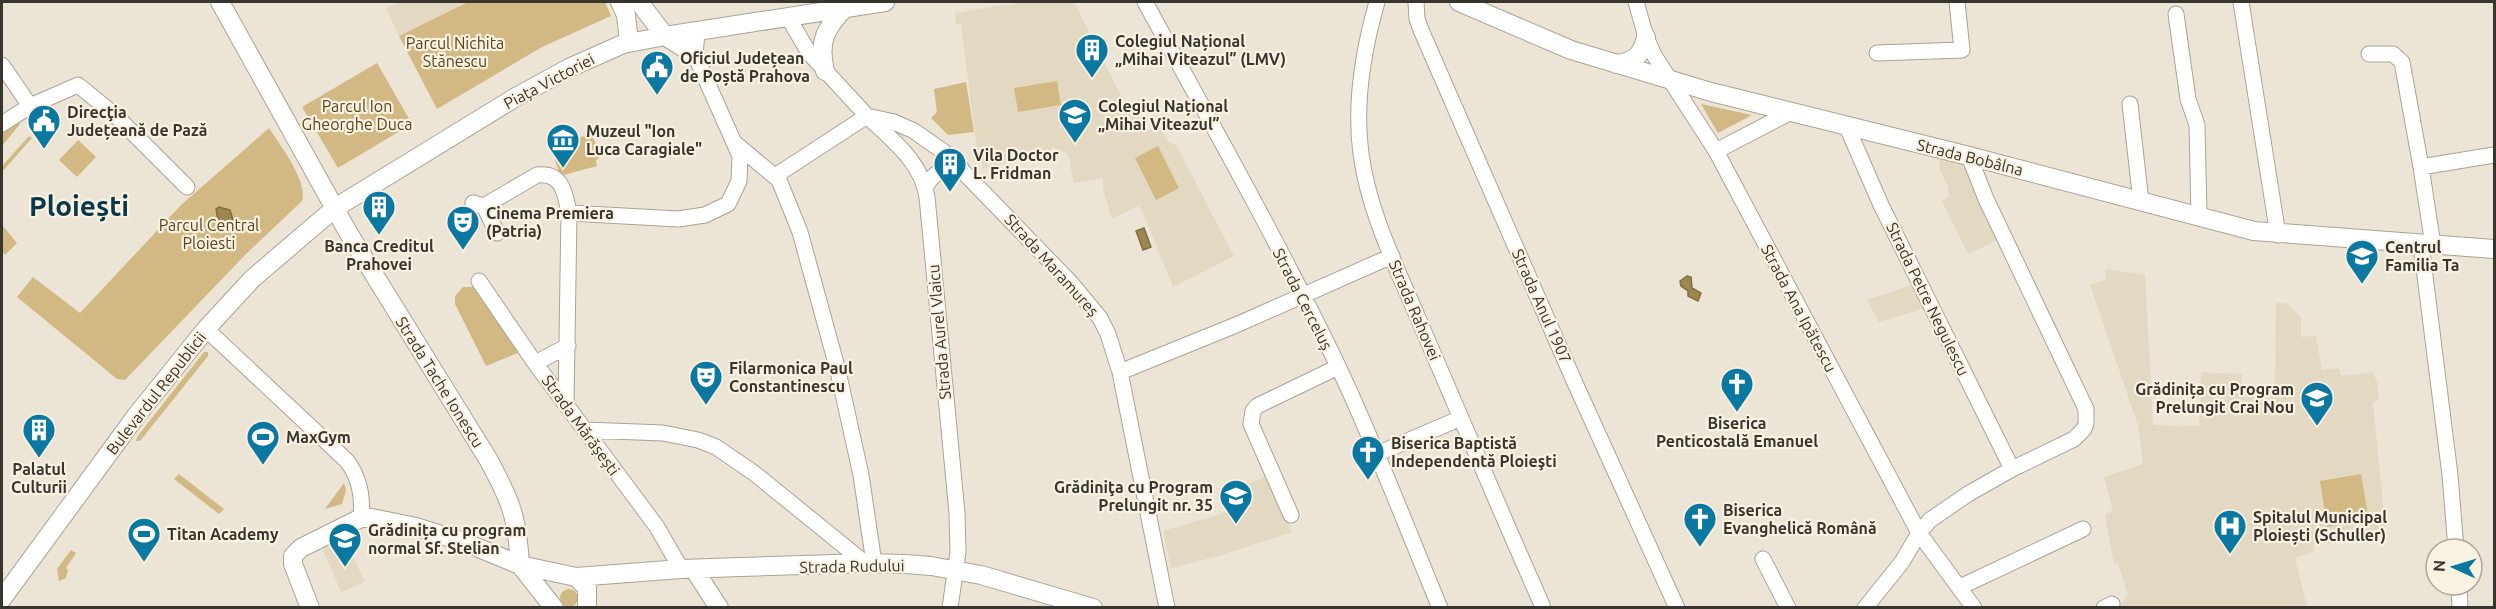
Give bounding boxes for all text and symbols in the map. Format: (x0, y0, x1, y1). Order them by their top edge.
building icon: Colegiul Național „Mihai Viteazul” (LMV) (1074, 32, 1110, 79)
place label: Colegiul Național „Mihai Viteazul” (LMV) (1115, 32, 1286, 69)
park label: Parcul Nichita Stănescu (406, 34, 504, 70)
public building icon: Oficiul Județean de Poștă Prahova (639, 49, 675, 96)
place label: Oficiul Județean de Poștă Prahova (680, 49, 810, 86)
street label: Piața Victoriei (501, 50, 597, 112)
park label: Parcul Ion Gheorghe Duca (302, 97, 412, 133)
school or university icon: Colegiul Național „Mihai Viteazul” (1057, 97, 1093, 144)
place label: Colegiul Național „Mihai Viteazul” (1098, 97, 1228, 133)
public building icon: Direcţia Județeană de Pază (26, 103, 62, 150)
place label: Direcţia Județeană de Pază (67, 103, 207, 140)
museum icon: Muzeul "Ion Luca Caragiale" (545, 122, 581, 169)
place label: Muzeul "Ion Luca Caragiale" (586, 122, 702, 158)
street label: Strada Bobâlna (1915, 135, 2025, 179)
building icon: Vila Doctor L. Fridman (932, 146, 968, 193)
place label: Vila Doctor L. Fridman (973, 146, 1059, 182)
building icon: Banca Creditul Prahovei (361, 189, 397, 236)
district label: Ploiești (29, 190, 129, 222)
theatre icon: Cinema Premiera (Patria) (445, 204, 481, 251)
place label: Cinema Premiera (Patria) (486, 204, 614, 241)
street label: Strada Maramureș (1001, 210, 1103, 320)
park label: Parcul Central Ploiesti (159, 216, 259, 252)
street label: Strada Petre Negulescu (1883, 219, 1973, 379)
place label: Banca Creditul Prahovei (324, 237, 434, 273)
school or university icon: Centrul Familia Ta (2344, 238, 2380, 285)
place label: Centrul Familia Ta (2385, 238, 2460, 274)
street label: Strada Ana Ipătescu (1758, 241, 1840, 375)
street label: Strada Cerceluș (1270, 245, 1336, 353)
street label: Strada Anul 1907 (1509, 246, 1575, 366)
street label: Strada Rahovei (1386, 257, 1444, 363)
street label: Strada Aurel Vlaicu (924, 264, 954, 400)
street label: Strada Tache Ionescu (392, 313, 488, 451)
street label: Bulevardul Republicii (103, 328, 209, 458)
theatre icon: Filarmonica Paul Constantinescu (688, 359, 724, 406)
place label: Filarmonica Paul Constantinescu (729, 359, 853, 395)
church icon: Biserica Penticostală Emanuel (1719, 366, 1755, 413)
street label: Strada Mărășești (539, 371, 623, 479)
place label: Grădinița cu Program Prelungit Crai Nou (2135, 380, 2294, 416)
school or university icon: Grădinița cu Program Prelungit Crai Nou (2299, 380, 2335, 427)
building icon: Palatul Culturii (21, 412, 57, 459)
place label: Biserica Penticostală Emanuel (1656, 414, 1818, 450)
sports icon: MaxGym (245, 419, 281, 466)
place label: MaxGym (286, 428, 351, 446)
church icon: Biserica Baptistă Independentă Ploieşti (1350, 434, 1386, 481)
place label: Biserica Baptistă Independentă Ploieşti (1391, 434, 1557, 471)
place label: Palatul Culturii (11, 460, 67, 496)
place label: Grădiniţa cu Program Prelungit nr. 35 (1054, 478, 1213, 514)
school or university icon: Grădiniţa cu Program Prelungit nr. 35 (1218, 478, 1254, 525)
church icon: Biserica Evanghelică Română (1682, 501, 1718, 548)
place label: Biserica Evanghelică Română (1723, 501, 1877, 537)
hospital icon: Spitalul Municipal Ploiești (Schuller) (2212, 508, 2248, 555)
place label: Spitalul Municipal Ploiești (Schuller) (2253, 508, 2387, 545)
sports icon: Titan Academy (126, 516, 162, 563)
school or university icon: Grădinița cu program normal Sf. Stelian (327, 521, 363, 568)
place label: Grădinița cu program normal Sf. Stelian (368, 521, 526, 557)
place label: Titan Academy (167, 525, 279, 543)
north arrow (2424, 537, 2484, 597)
street label: Strada Rudului (799, 556, 905, 576)
text: N (2430, 559, 2448, 573)

